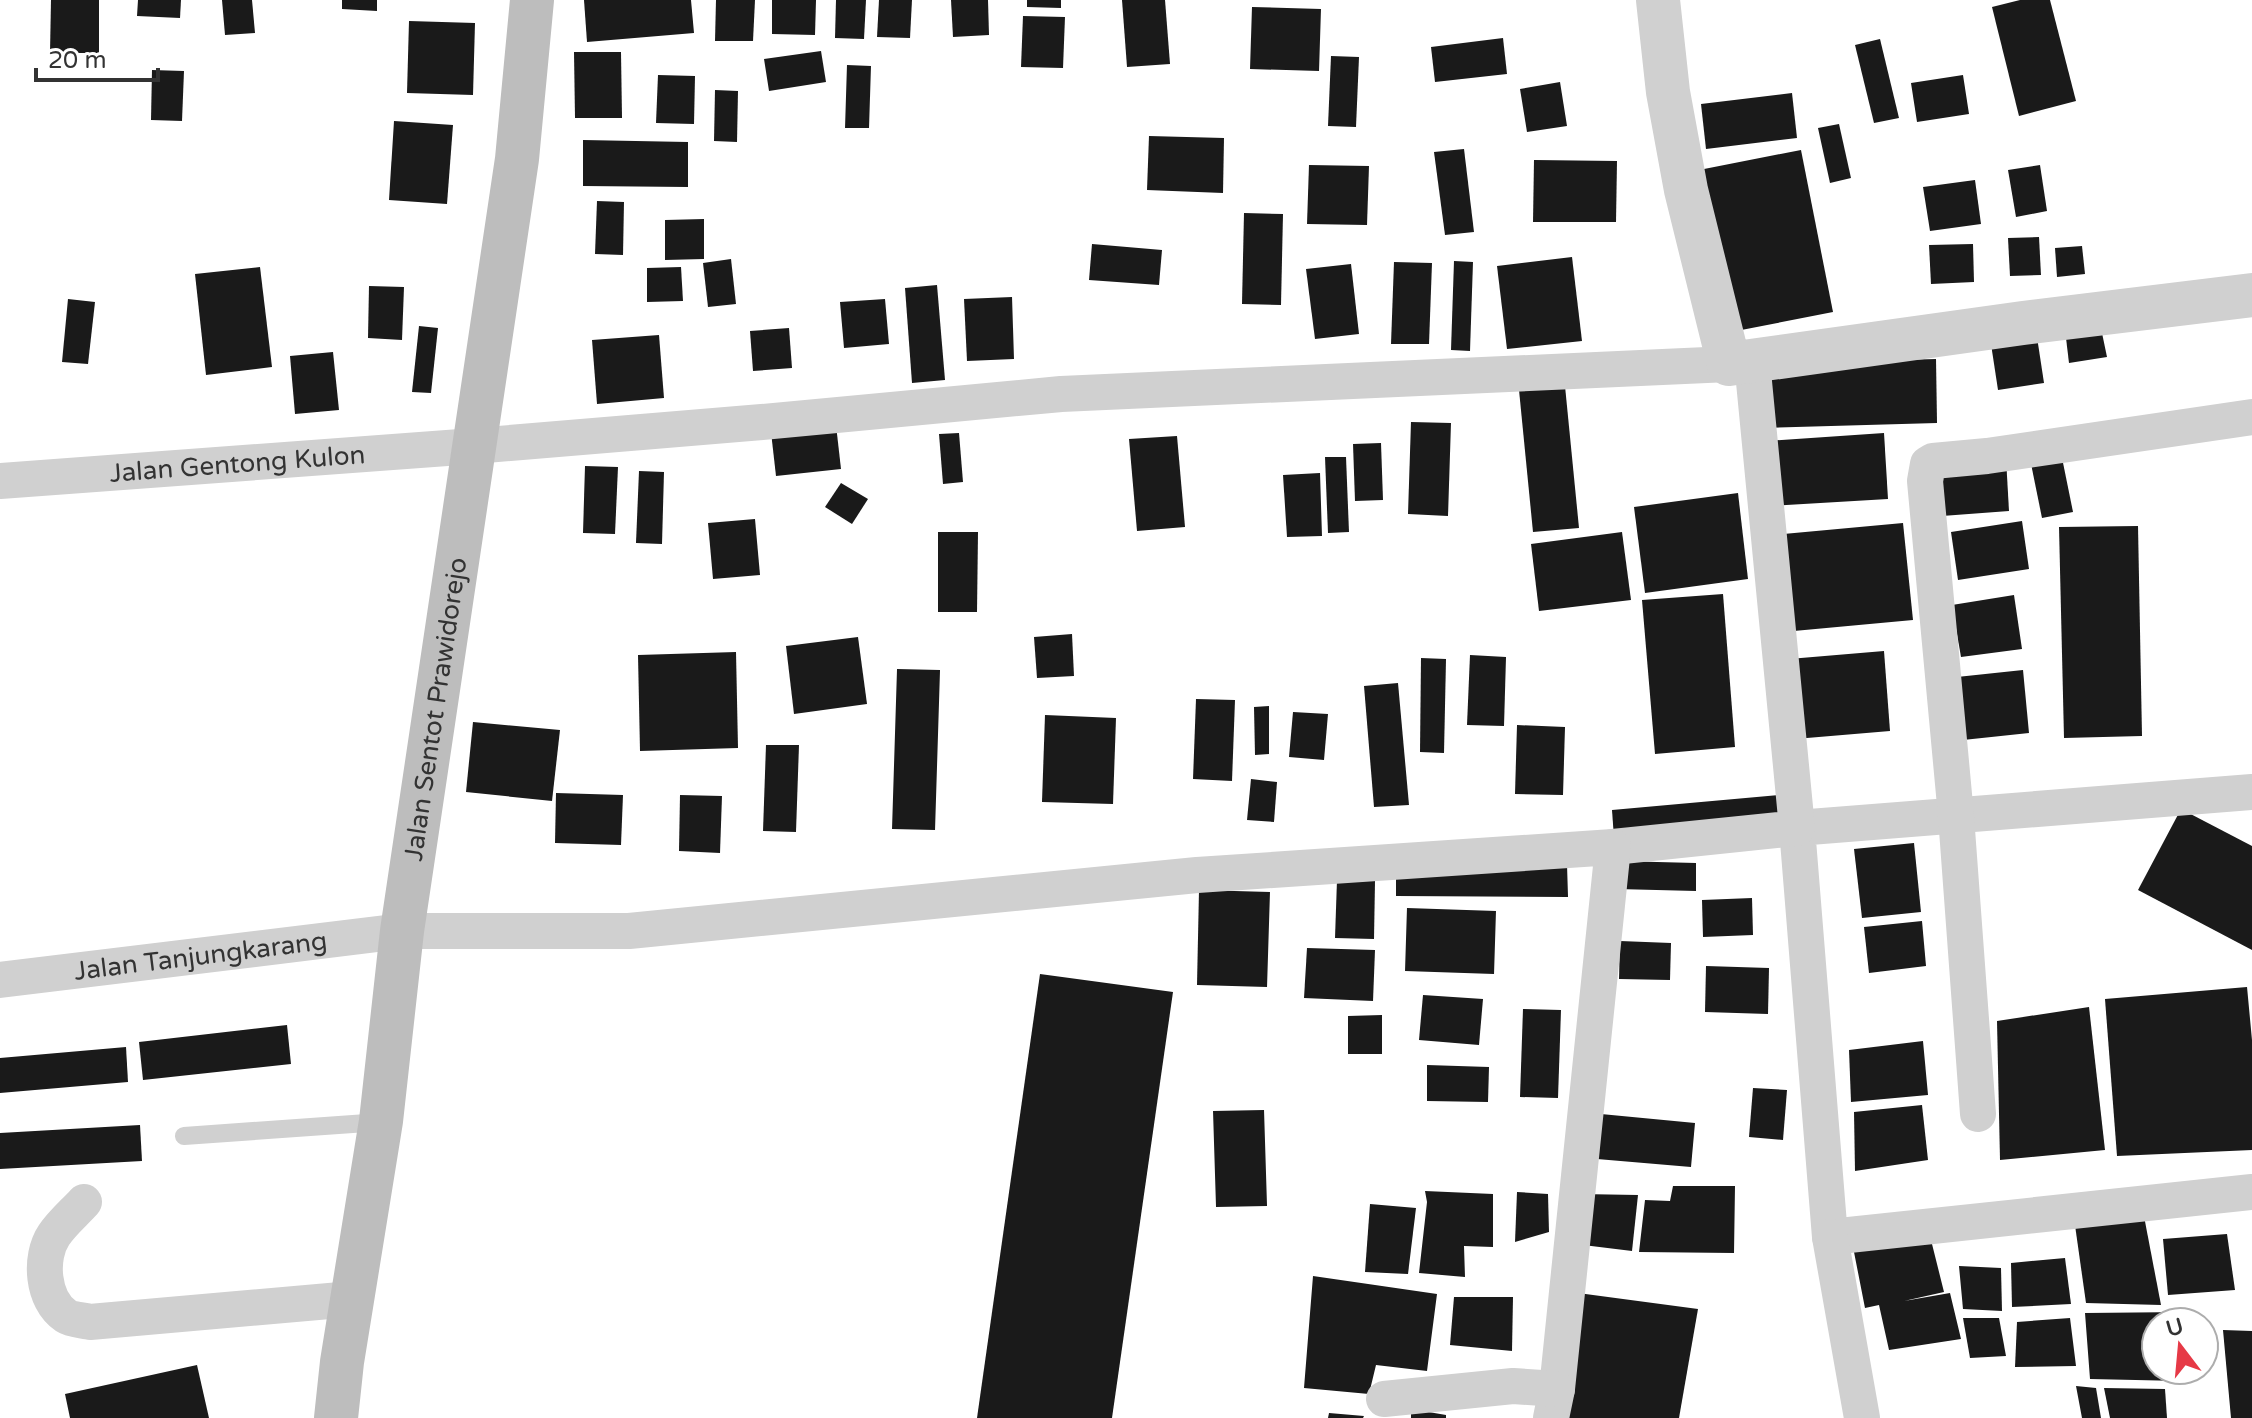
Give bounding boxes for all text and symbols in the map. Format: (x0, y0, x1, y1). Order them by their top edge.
scale bar (36, 32, 158, 82)
text: 20 m (48, 46, 106, 75)
street label: Jalan Gentong Kulon (108, 439, 366, 488)
street label: Jalan Sentot Prawidorejo (397, 555, 473, 863)
street label: Jalan Tanjungkarang (72, 925, 329, 986)
north arrow (2140, 1306, 2220, 1386)
text: U (2163, 1313, 2186, 1343)

